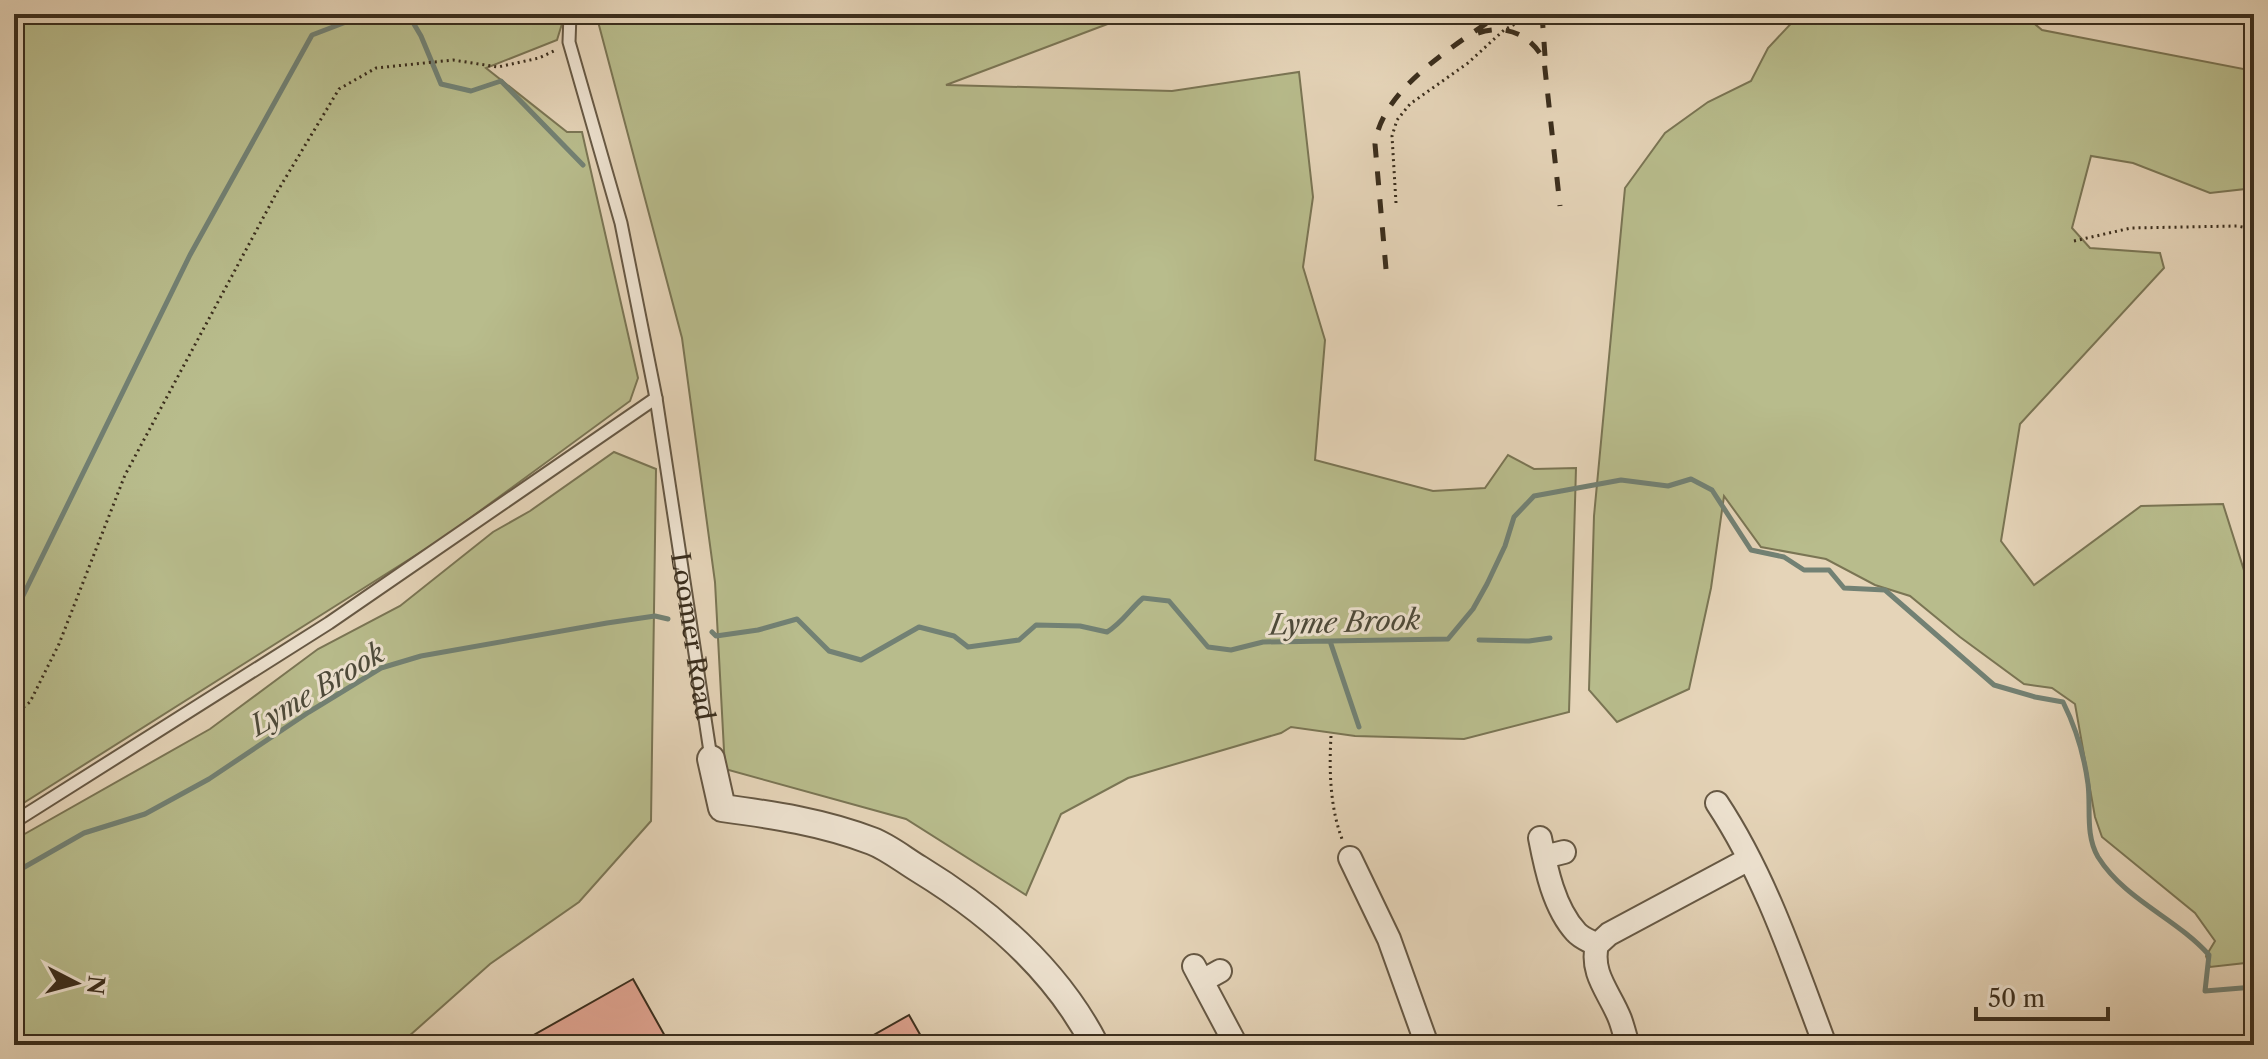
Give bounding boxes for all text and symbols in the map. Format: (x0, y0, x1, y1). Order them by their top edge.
street label: Loomer Road (664, 550, 721, 723)
water label: Lyme Brook (1267, 602, 1422, 642)
water label: Lyme Brook (242, 635, 391, 744)
north arrow (36, 943, 116, 1023)
scale bar (1976, 971, 2108, 1021)
text: N (81, 974, 110, 996)
text: 50 m (1988, 984, 2045, 1013)

